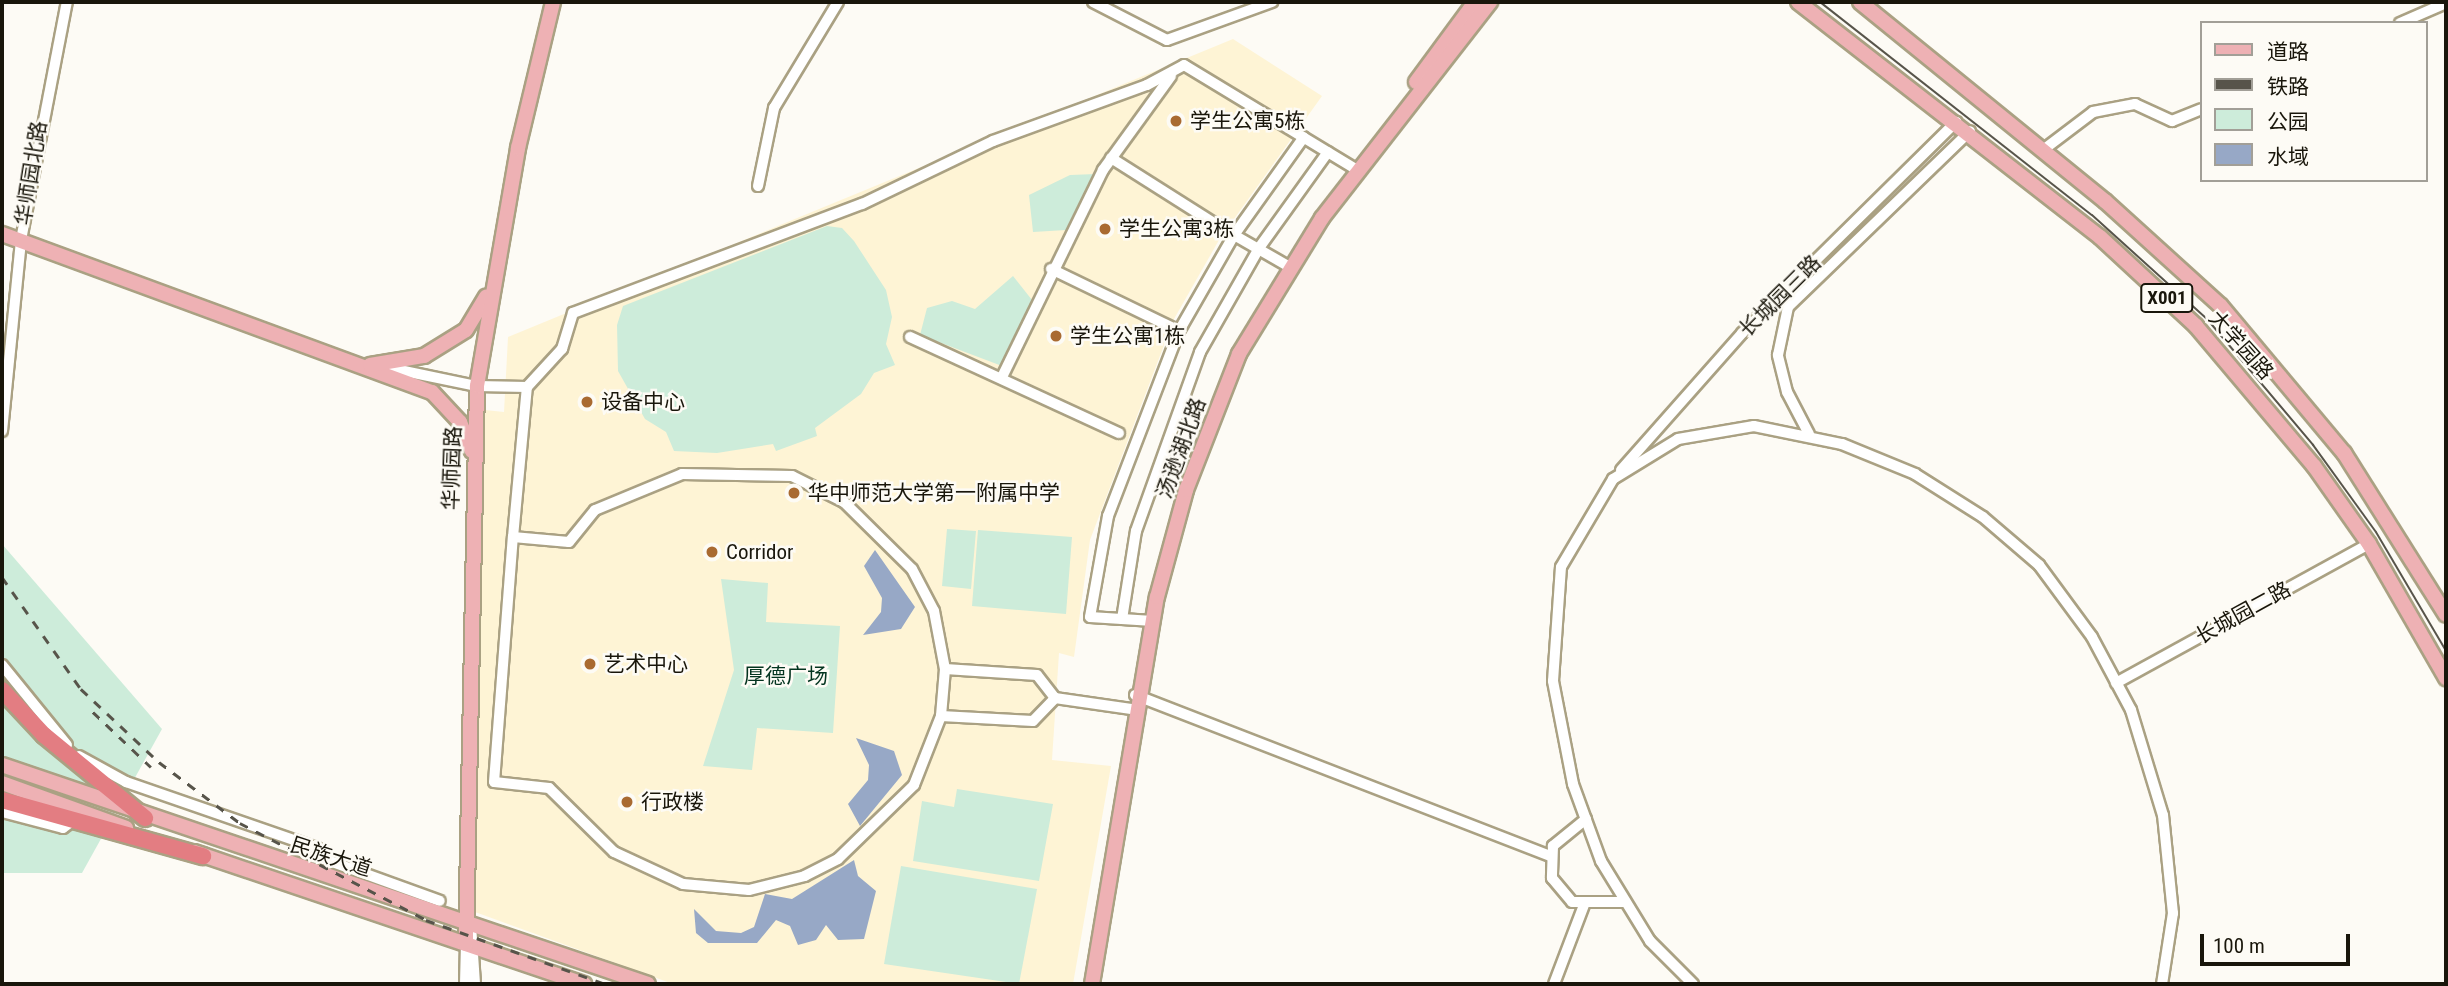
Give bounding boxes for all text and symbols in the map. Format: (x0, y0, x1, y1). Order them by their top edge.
legend (2200, 21, 2427, 182)
text: 道路 (2267, 40, 2309, 64)
text: 铁路 (2267, 75, 2309, 99)
place label: 学生公寓5栋 (1190, 108, 1305, 134)
text: 公园 (2267, 110, 2309, 134)
marker: 学生公寓5栋 (1168, 113, 1184, 129)
street label: 华师园北路 (10, 119, 52, 227)
text: 水域 (2267, 145, 2309, 169)
place label: 学生公寓3栋 (1119, 216, 1234, 242)
marker: 学生公寓3栋 (1097, 221, 1113, 237)
street label: 长城园三路 (1734, 250, 1826, 342)
road number: X001 (2139, 282, 2195, 314)
street label: 大学园路 (2204, 305, 2278, 385)
place label: 学生公寓1栋 (1070, 323, 1185, 349)
marker: 学生公寓1栋 (1048, 328, 1064, 344)
place label: 设备中心 (601, 389, 685, 415)
marker: 设备中心 (579, 394, 595, 410)
street label: 汤逊湖北路 (1151, 394, 1211, 502)
street label: 华师园路 (438, 426, 466, 510)
place label: 华中师范大学第一附属中学 (808, 480, 1060, 506)
marker: 华中师范大学第一附属中学 (786, 485, 802, 501)
place label: Corridor (726, 539, 793, 565)
marker: Corridor (704, 544, 720, 560)
street label: 长城园二路 (2191, 577, 2295, 649)
place label: 艺术中心 (604, 651, 688, 677)
marker: 艺术中心 (582, 656, 598, 672)
park label: 厚德广场 (744, 663, 828, 689)
place label: 行政楼 (641, 789, 704, 815)
marker: 行政楼 (619, 794, 635, 810)
street label: 民族大道 (287, 832, 375, 882)
scale bar (2203, 920, 2354, 964)
text: 100 m (2213, 934, 2265, 958)

